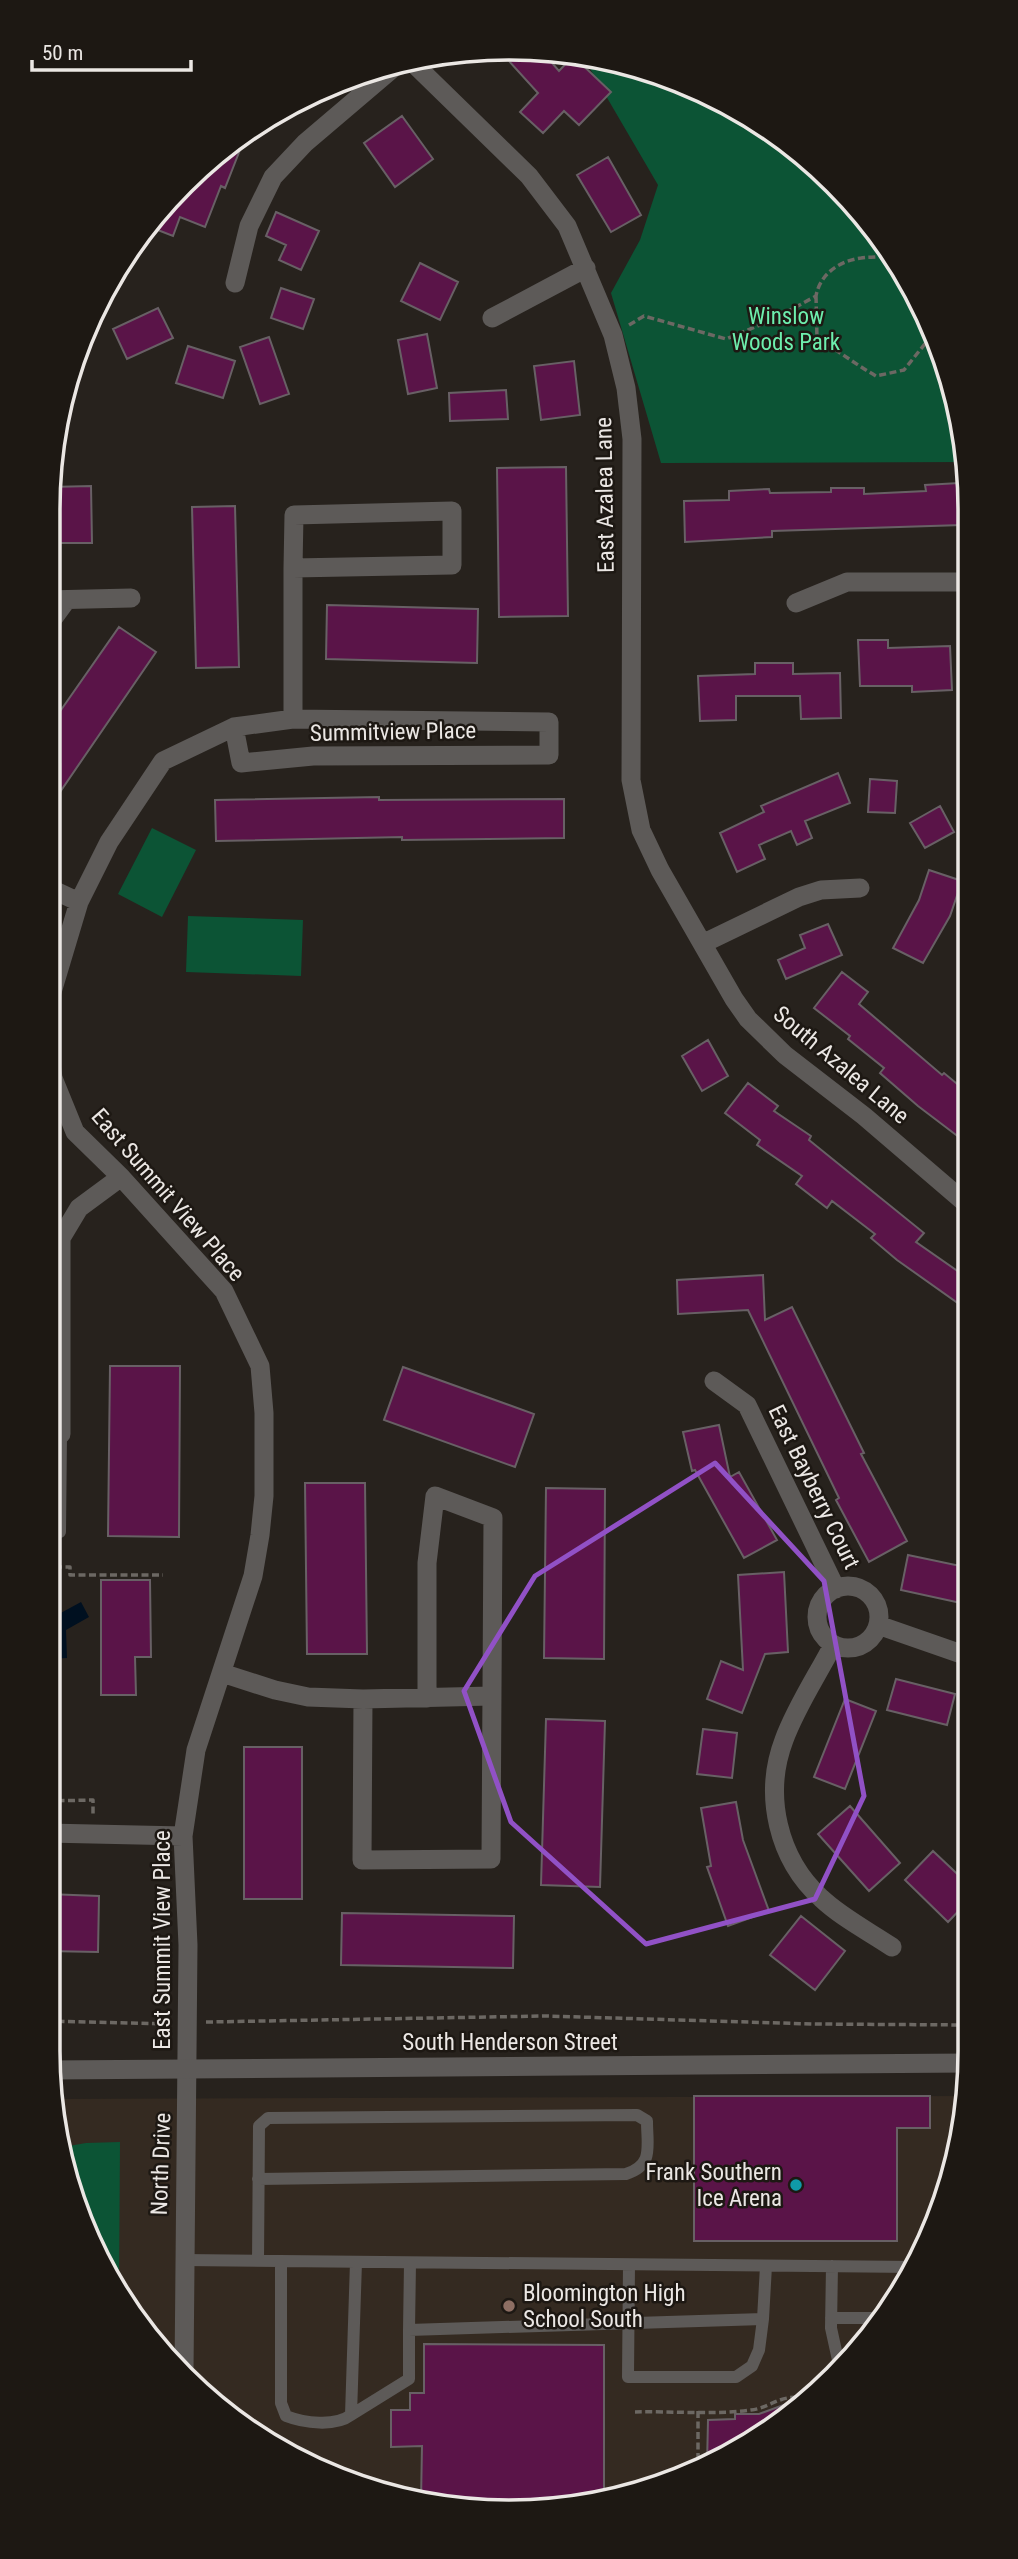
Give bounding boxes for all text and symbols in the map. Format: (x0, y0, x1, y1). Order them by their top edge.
scale bar (32, 28, 191, 72)
text: 50 m (42, 41, 83, 65)
park label: Winslow Woods Park (732, 303, 841, 356)
street label: East Azalea Lane (590, 417, 620, 573)
street label: Summitview Place (310, 717, 476, 747)
street label: South Azalea Lane (768, 1000, 914, 1130)
street label: East Summit View Place (86, 1103, 250, 1287)
street label: East Bayberry Court (763, 1401, 865, 1573)
street label: East Summit View Place (149, 1830, 176, 2050)
street label: South Henderson Street (402, 2029, 618, 2056)
street label: North Drive (146, 2112, 176, 2216)
place label: Frank Southern Ice Arena (645, 2159, 782, 2212)
marker: Frank Southern Ice Arena (788, 2177, 804, 2193)
place label: Bloomington High School South (523, 2280, 686, 2333)
marker: Bloomington High School South (501, 2298, 517, 2314)

